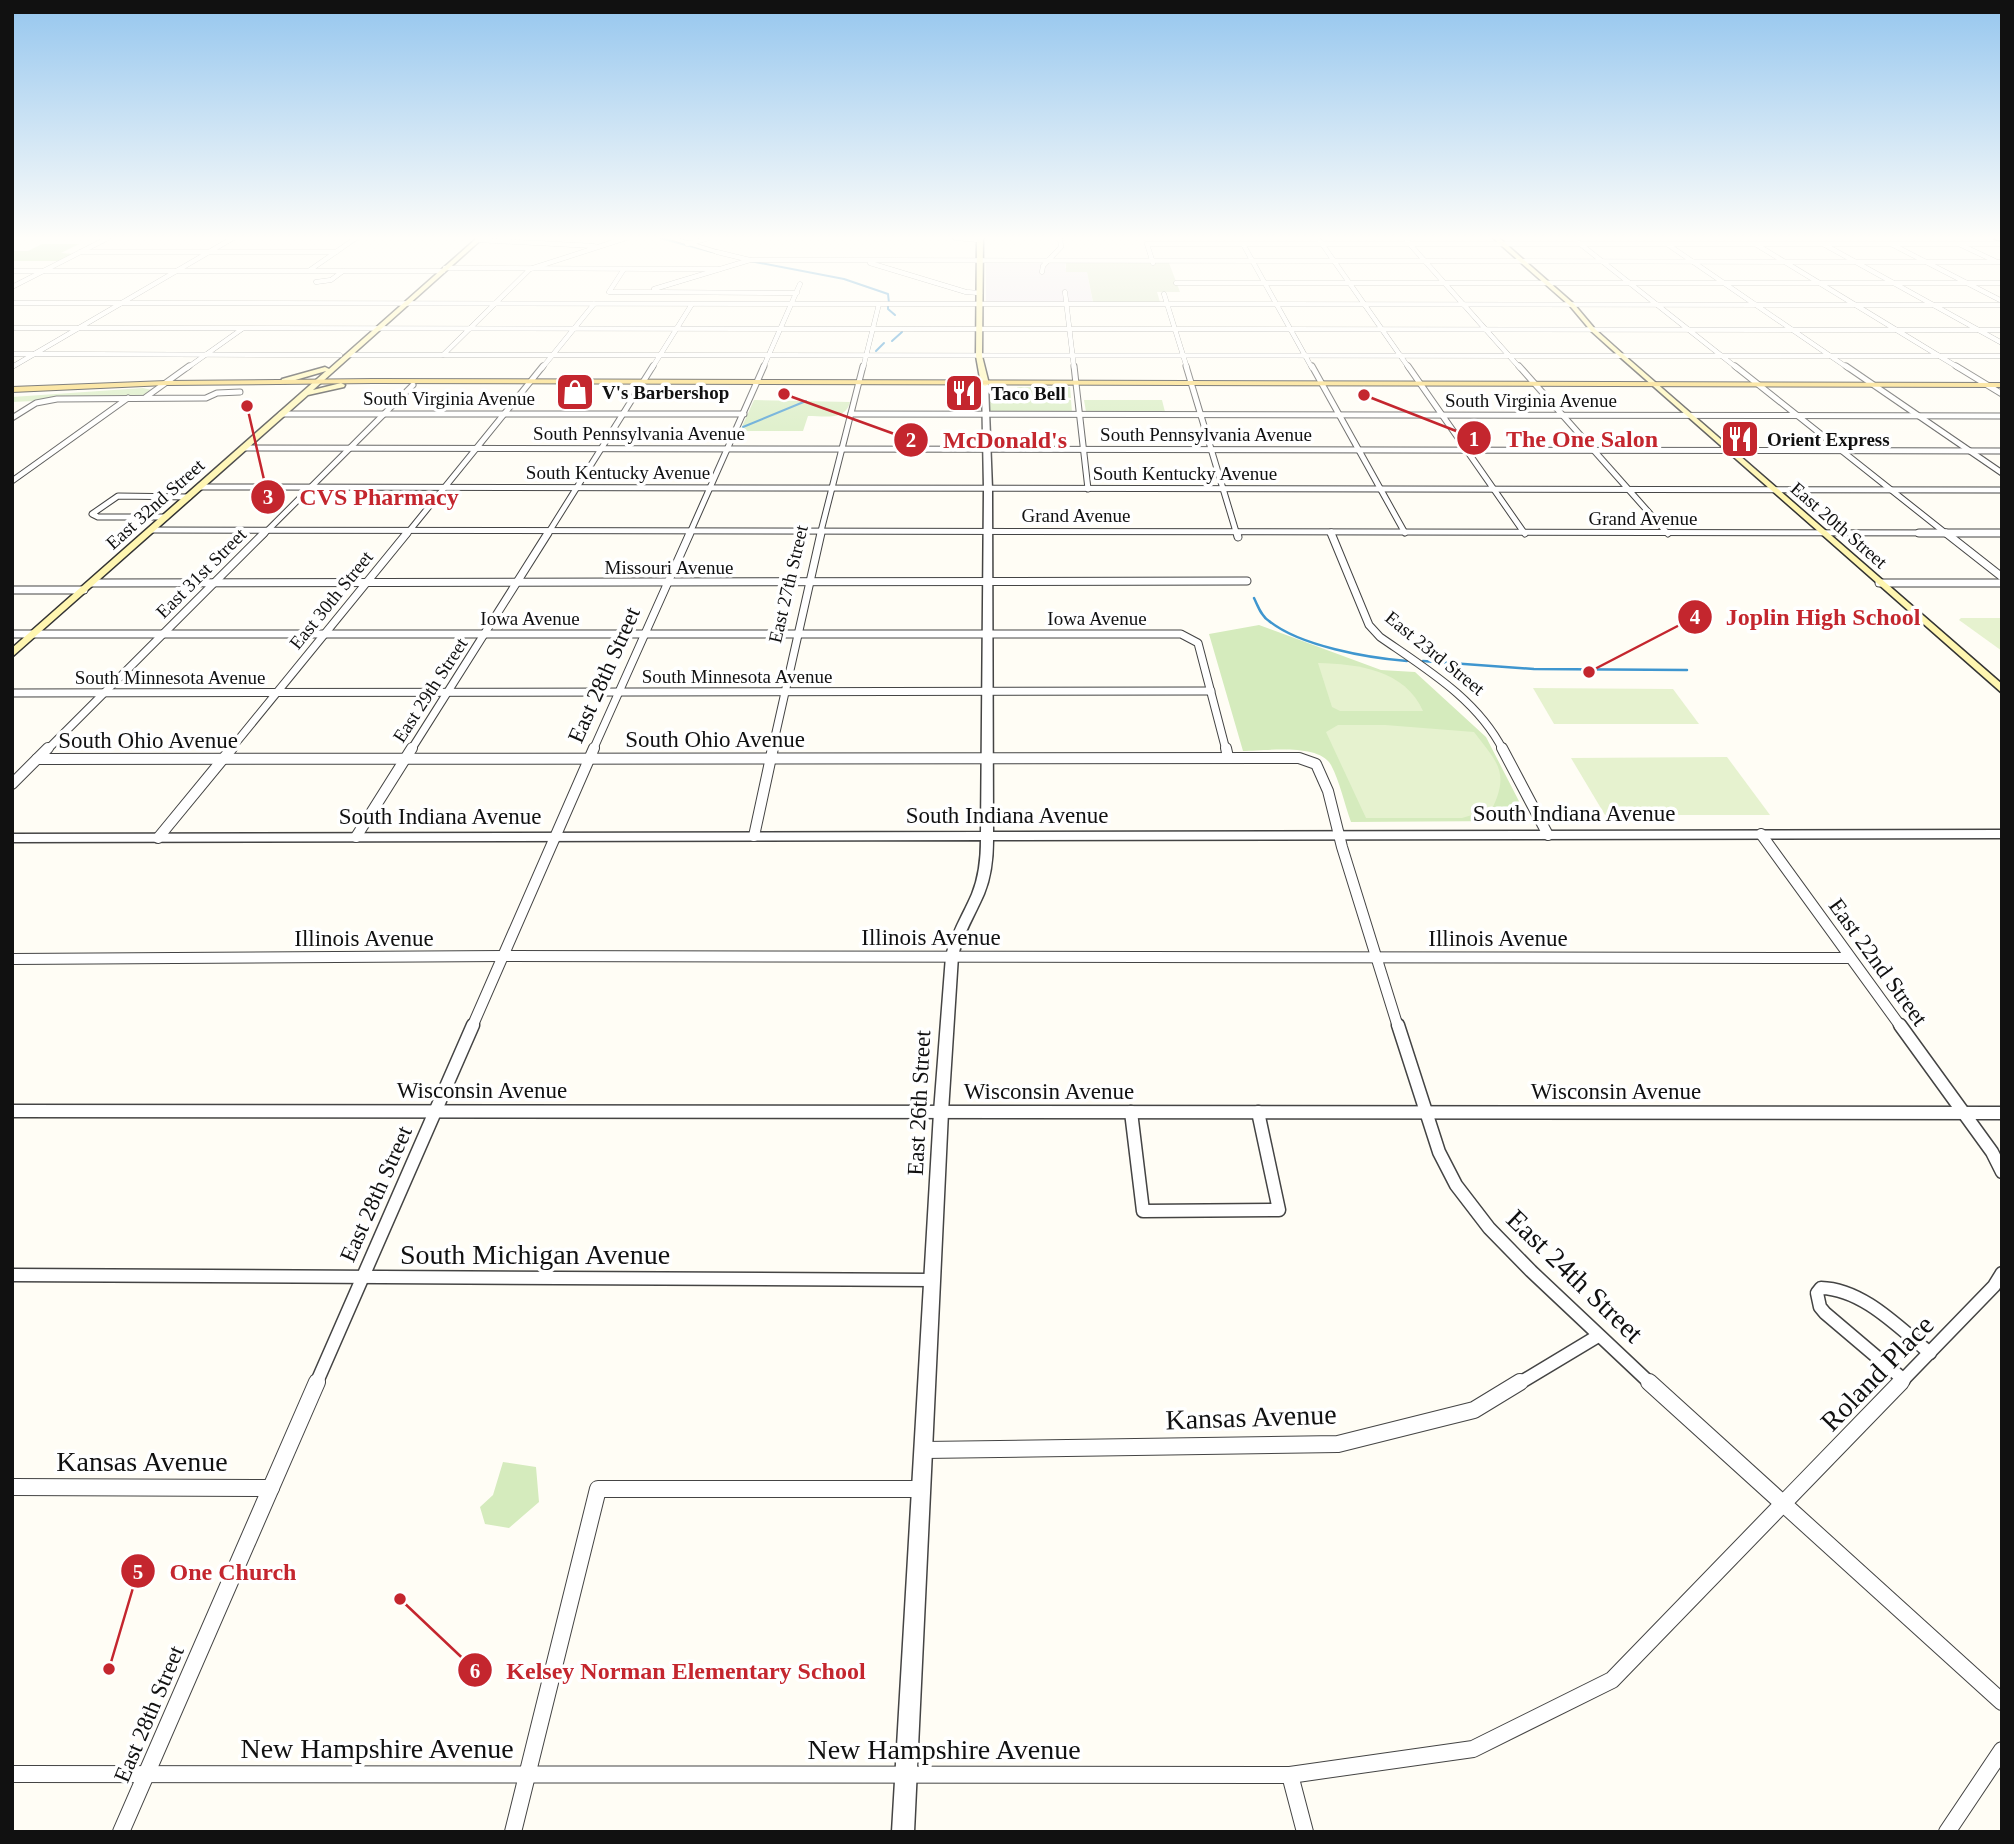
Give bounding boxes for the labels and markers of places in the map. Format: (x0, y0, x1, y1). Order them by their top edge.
shop icon: V's Barbershop (554, 371, 596, 413)
restaurant icon: Taco Bell (943, 372, 985, 414)
place label: V's Barbershop (602, 382, 729, 403)
place label: Taco Bell (991, 383, 1066, 404)
callout: The One Salon (1457, 416, 1672, 461)
callout: McDonald's (894, 417, 1081, 462)
restaurant icon: Orient Express (1719, 418, 1761, 460)
place label: Orient Express (1767, 429, 1890, 450)
callout: CVS Pharmacy (250, 474, 473, 519)
callout: Joplin High School (1677, 595, 1935, 640)
callout: One Church (120, 1549, 310, 1594)
callout: Kelsey Norman Elementary School (457, 1648, 880, 1693)

